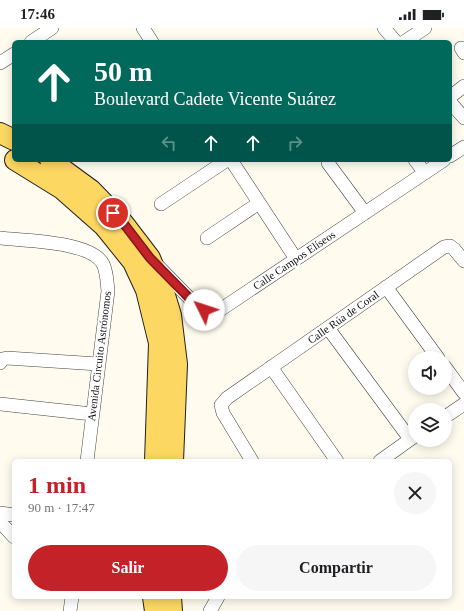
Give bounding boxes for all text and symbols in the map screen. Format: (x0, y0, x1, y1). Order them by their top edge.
text: 17:46 (20, 6, 55, 22)
icon: ahead (28, 56, 80, 108)
text: 50 m (94, 56, 152, 87)
text: Boulevard Cadete Vicente Suárez (94, 89, 336, 109)
icon: left (158, 132, 180, 154)
icon: ahead (200, 132, 222, 154)
icon: ahead (242, 132, 264, 154)
icon: right (284, 132, 306, 154)
pin (96, 196, 130, 230)
icon: arrive (102, 202, 124, 224)
street label: Calle Campos Elíseos (251, 228, 337, 292)
street label: Calle Rúa de Coral (305, 288, 381, 346)
position arrow (183, 289, 225, 331)
street label: Avenida Circuito Astrónomos (85, 290, 113, 422)
map controls (408, 351, 452, 447)
button: sound (408, 351, 452, 395)
button: layers (408, 403, 452, 447)
text: 1 min (28, 472, 86, 498)
button: close (394, 472, 436, 514)
text: 90 m · 17:47 (28, 500, 95, 515)
button: Salir (28, 545, 228, 591)
button: Compartir (236, 545, 436, 591)

